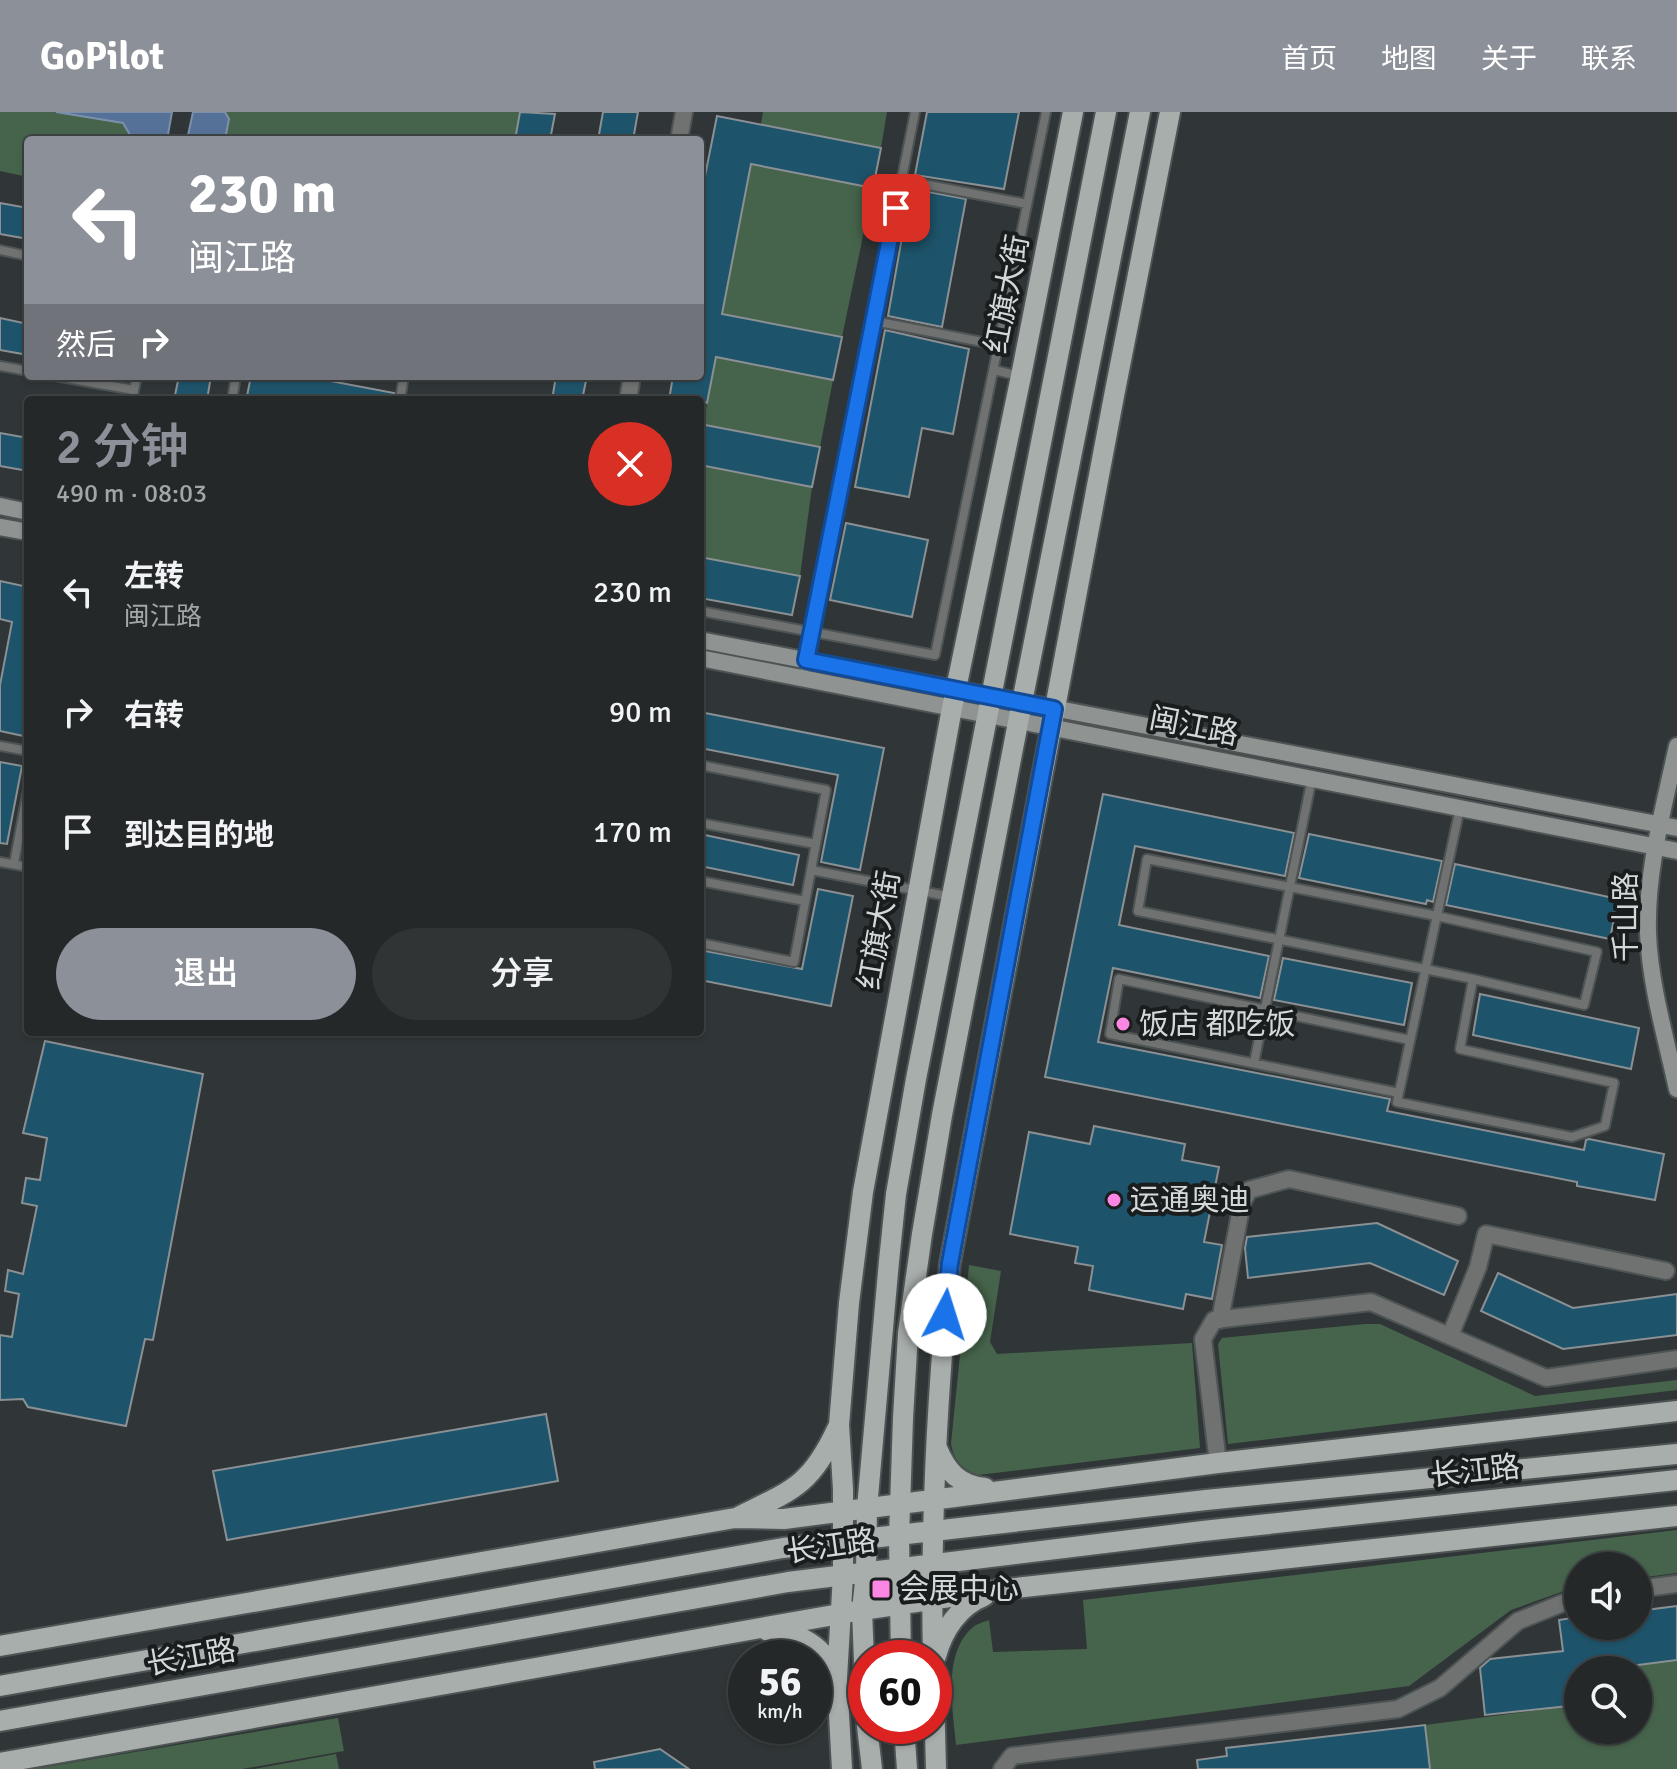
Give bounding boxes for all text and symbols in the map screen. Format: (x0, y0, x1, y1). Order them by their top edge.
text: GoPilot (40, 33, 164, 80)
text: 首页 (1281, 42, 1337, 76)
text: 地图 (1381, 42, 1437, 76)
text: 关于 (1481, 42, 1537, 76)
text: 联系 (1581, 42, 1637, 76)
text: 230 m (188, 159, 336, 228)
icon: left (56, 168, 160, 272)
pin (862, 174, 930, 242)
icon: arrive (874, 186, 918, 230)
street label: 红旗大街 (978, 232, 1037, 357)
text: 闽江路 (188, 236, 296, 281)
icon: right (132, 320, 176, 364)
text: 然后 (56, 327, 116, 364)
text: 2 分钟 (56, 418, 188, 477)
button: close (588, 422, 672, 506)
text: 490 m · 08:03 (56, 478, 207, 510)
text: 左转 (124, 558, 184, 595)
icon: left (56, 570, 100, 614)
text: 230 m (593, 574, 672, 611)
text: 闽江路 (124, 601, 202, 633)
icon: right (56, 690, 100, 734)
text: 90 m (609, 694, 672, 731)
text: 右转 (124, 697, 184, 734)
street label: 闽江路 (1146, 700, 1242, 753)
icon: arrive (56, 810, 100, 854)
text: 170 m (593, 814, 672, 851)
text: 到达目的地 (124, 817, 274, 854)
street label: 红旗大街 (851, 868, 908, 992)
street label: 千山路 (1608, 872, 1645, 962)
button: 退出 (56, 928, 356, 1020)
button: 分享 (372, 928, 672, 1020)
place label: 饭店 都吃饭 (1139, 1006, 1296, 1043)
marker: 饭店 都吃饭 (1114, 1015, 1132, 1033)
place label: 运通奥迪 (1130, 1182, 1250, 1219)
marker: 运通奥迪 (1105, 1191, 1123, 1209)
position arrow (903, 1273, 987, 1357)
street label: 长江路 (1428, 1448, 1522, 1495)
street label: 长江路 (784, 1522, 878, 1571)
map controls (1564, 1552, 1652, 1744)
button: sound (1564, 1552, 1652, 1640)
place label: 会展中心 (899, 1571, 1019, 1608)
marker: 会展中心 (870, 1578, 892, 1600)
street label: 长江路 (144, 1631, 239, 1684)
speed limit sign: 60 (848, 1640, 952, 1744)
button: search (1564, 1656, 1652, 1744)
text: 56 (758, 1657, 802, 1707)
text: km/h (757, 1699, 803, 1724)

